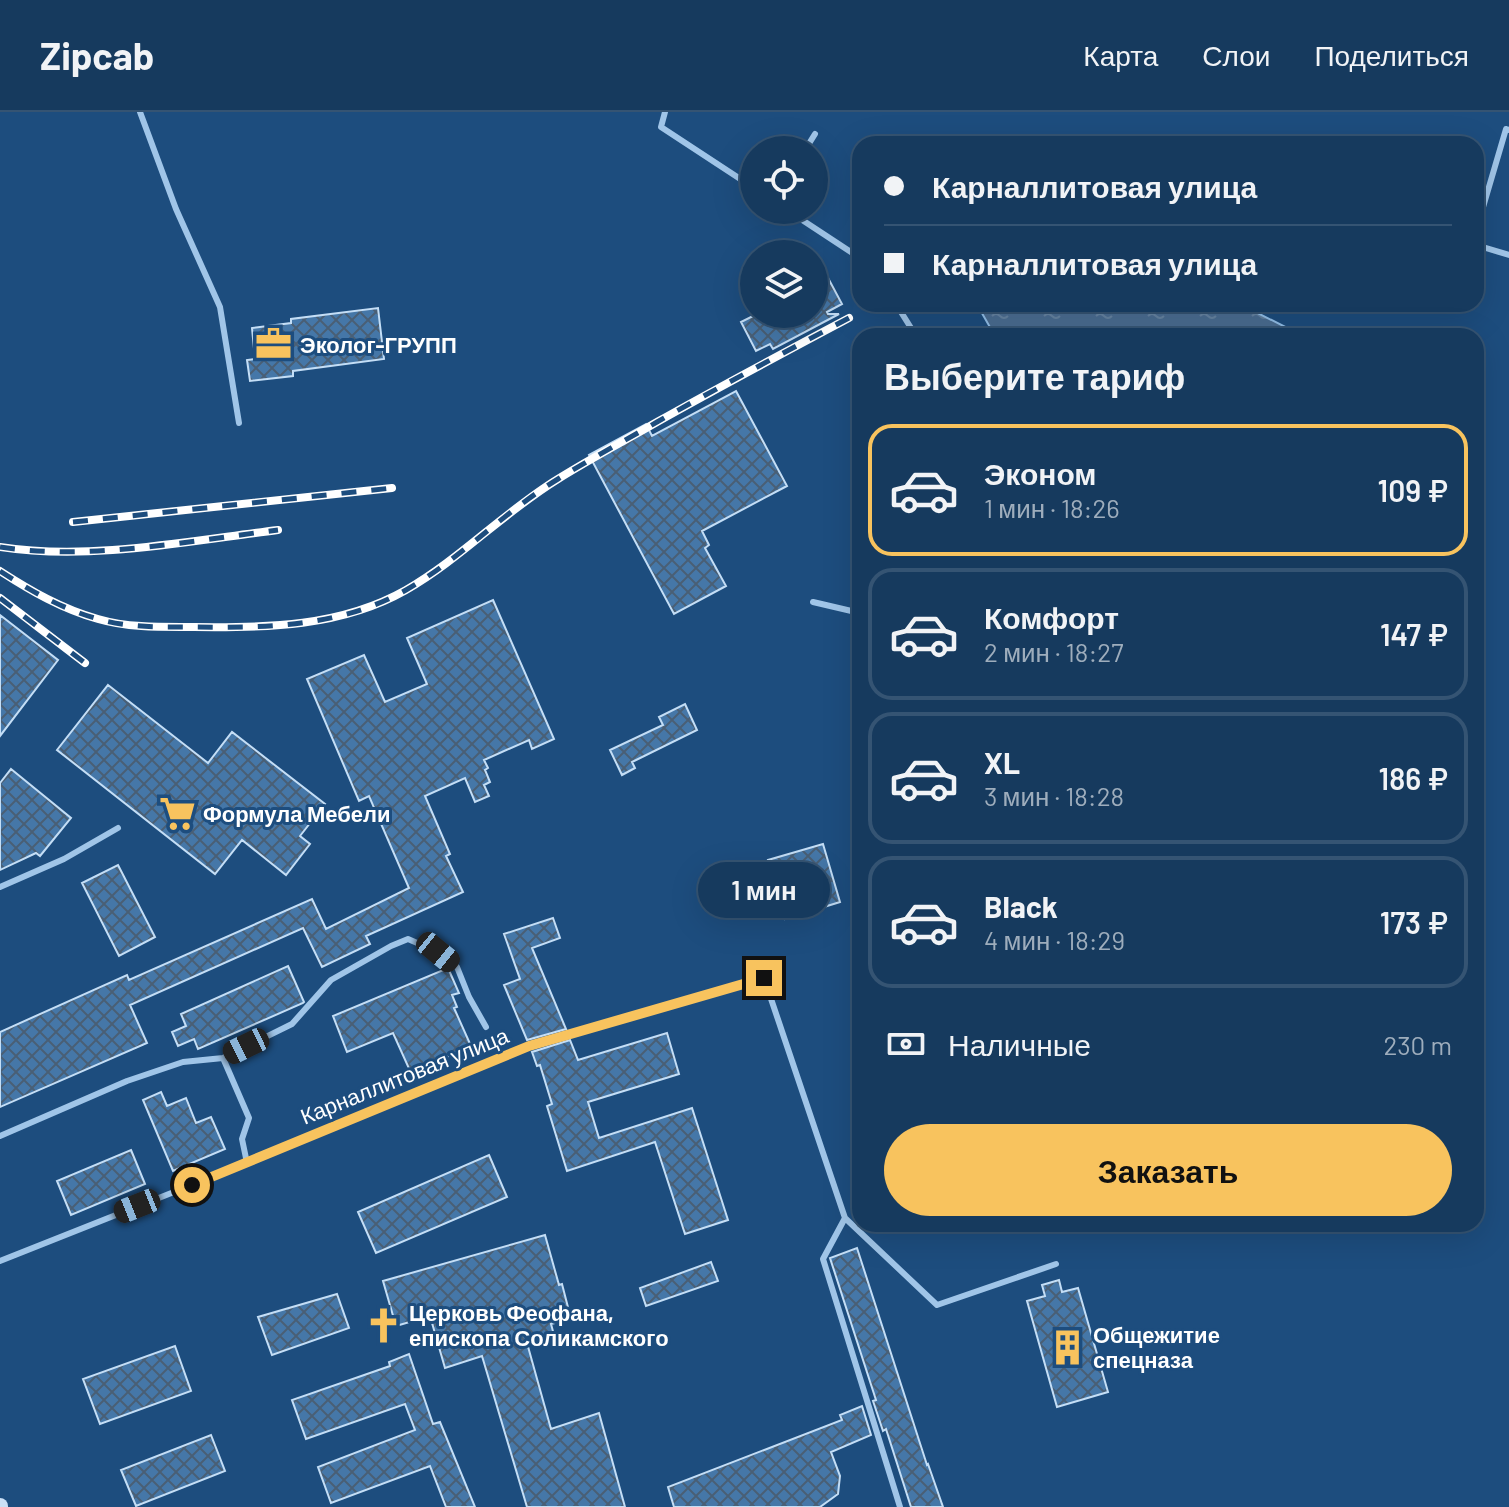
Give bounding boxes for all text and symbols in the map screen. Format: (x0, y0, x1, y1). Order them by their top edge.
text: Zipcab (40, 32, 154, 78)
text: Карта (1083, 38, 1158, 72)
text: Слои (1202, 38, 1270, 72)
text: Поделиться (1314, 38, 1469, 72)
map controls (740, 136, 828, 328)
button: locate (740, 136, 828, 224)
text: Карналлитовая улица (932, 168, 1257, 204)
button: layers (740, 240, 828, 328)
text: Карналлитовая улица (932, 245, 1257, 281)
office icon: Эколог-ГРУПП (255, 325, 293, 363)
place label: Эколог-ГРУПП (300, 331, 457, 357)
text: Выберите тариф (884, 354, 1185, 397)
icon: car (888, 454, 960, 526)
text: Эконом (984, 455, 1097, 491)
text: 109 ₽ (1378, 472, 1448, 508)
text: 1 мин · 18:26 (984, 492, 1120, 523)
icon: car (888, 598, 960, 670)
text: Комфорт (984, 599, 1119, 635)
text: 147 ₽ (1380, 616, 1448, 652)
text: 2 мин · 18:27 (984, 636, 1123, 667)
icon: car (888, 742, 960, 814)
text: XL (984, 744, 1020, 780)
text: 186 ₽ (1379, 760, 1448, 796)
text: 3 мин · 18:28 (984, 780, 1124, 811)
supermarket icon: Формула Мебели (158, 794, 196, 832)
place label: Формула Мебели (203, 800, 391, 827)
callout: 1 мин (698, 862, 830, 918)
text: 1 мин (731, 874, 797, 905)
icon: car (888, 886, 960, 958)
text: Black (984, 888, 1058, 924)
text: 173 ₽ (1380, 904, 1448, 940)
text: 4 мин · 18:29 (984, 924, 1125, 955)
car (412, 928, 464, 976)
route end (746, 960, 782, 996)
street label: Карналлитовая улица (296, 1021, 513, 1130)
icon: cash (884, 1022, 928, 1066)
car (219, 1025, 273, 1067)
text: Наличные (948, 1026, 1091, 1062)
text: 230 m (1383, 1029, 1452, 1060)
button: Заказать (884, 1124, 1452, 1216)
route start (174, 1167, 210, 1203)
car (110, 1186, 164, 1226)
place label: Церковь Феофана, епископа Соликамского (409, 1299, 669, 1350)
church icon: Церковь Феофана, епископа Соликамского (364, 1306, 402, 1344)
place label: Общежитие спецназа (1093, 1321, 1220, 1373)
building icon: Общежитие спецназа (1048, 1328, 1086, 1366)

